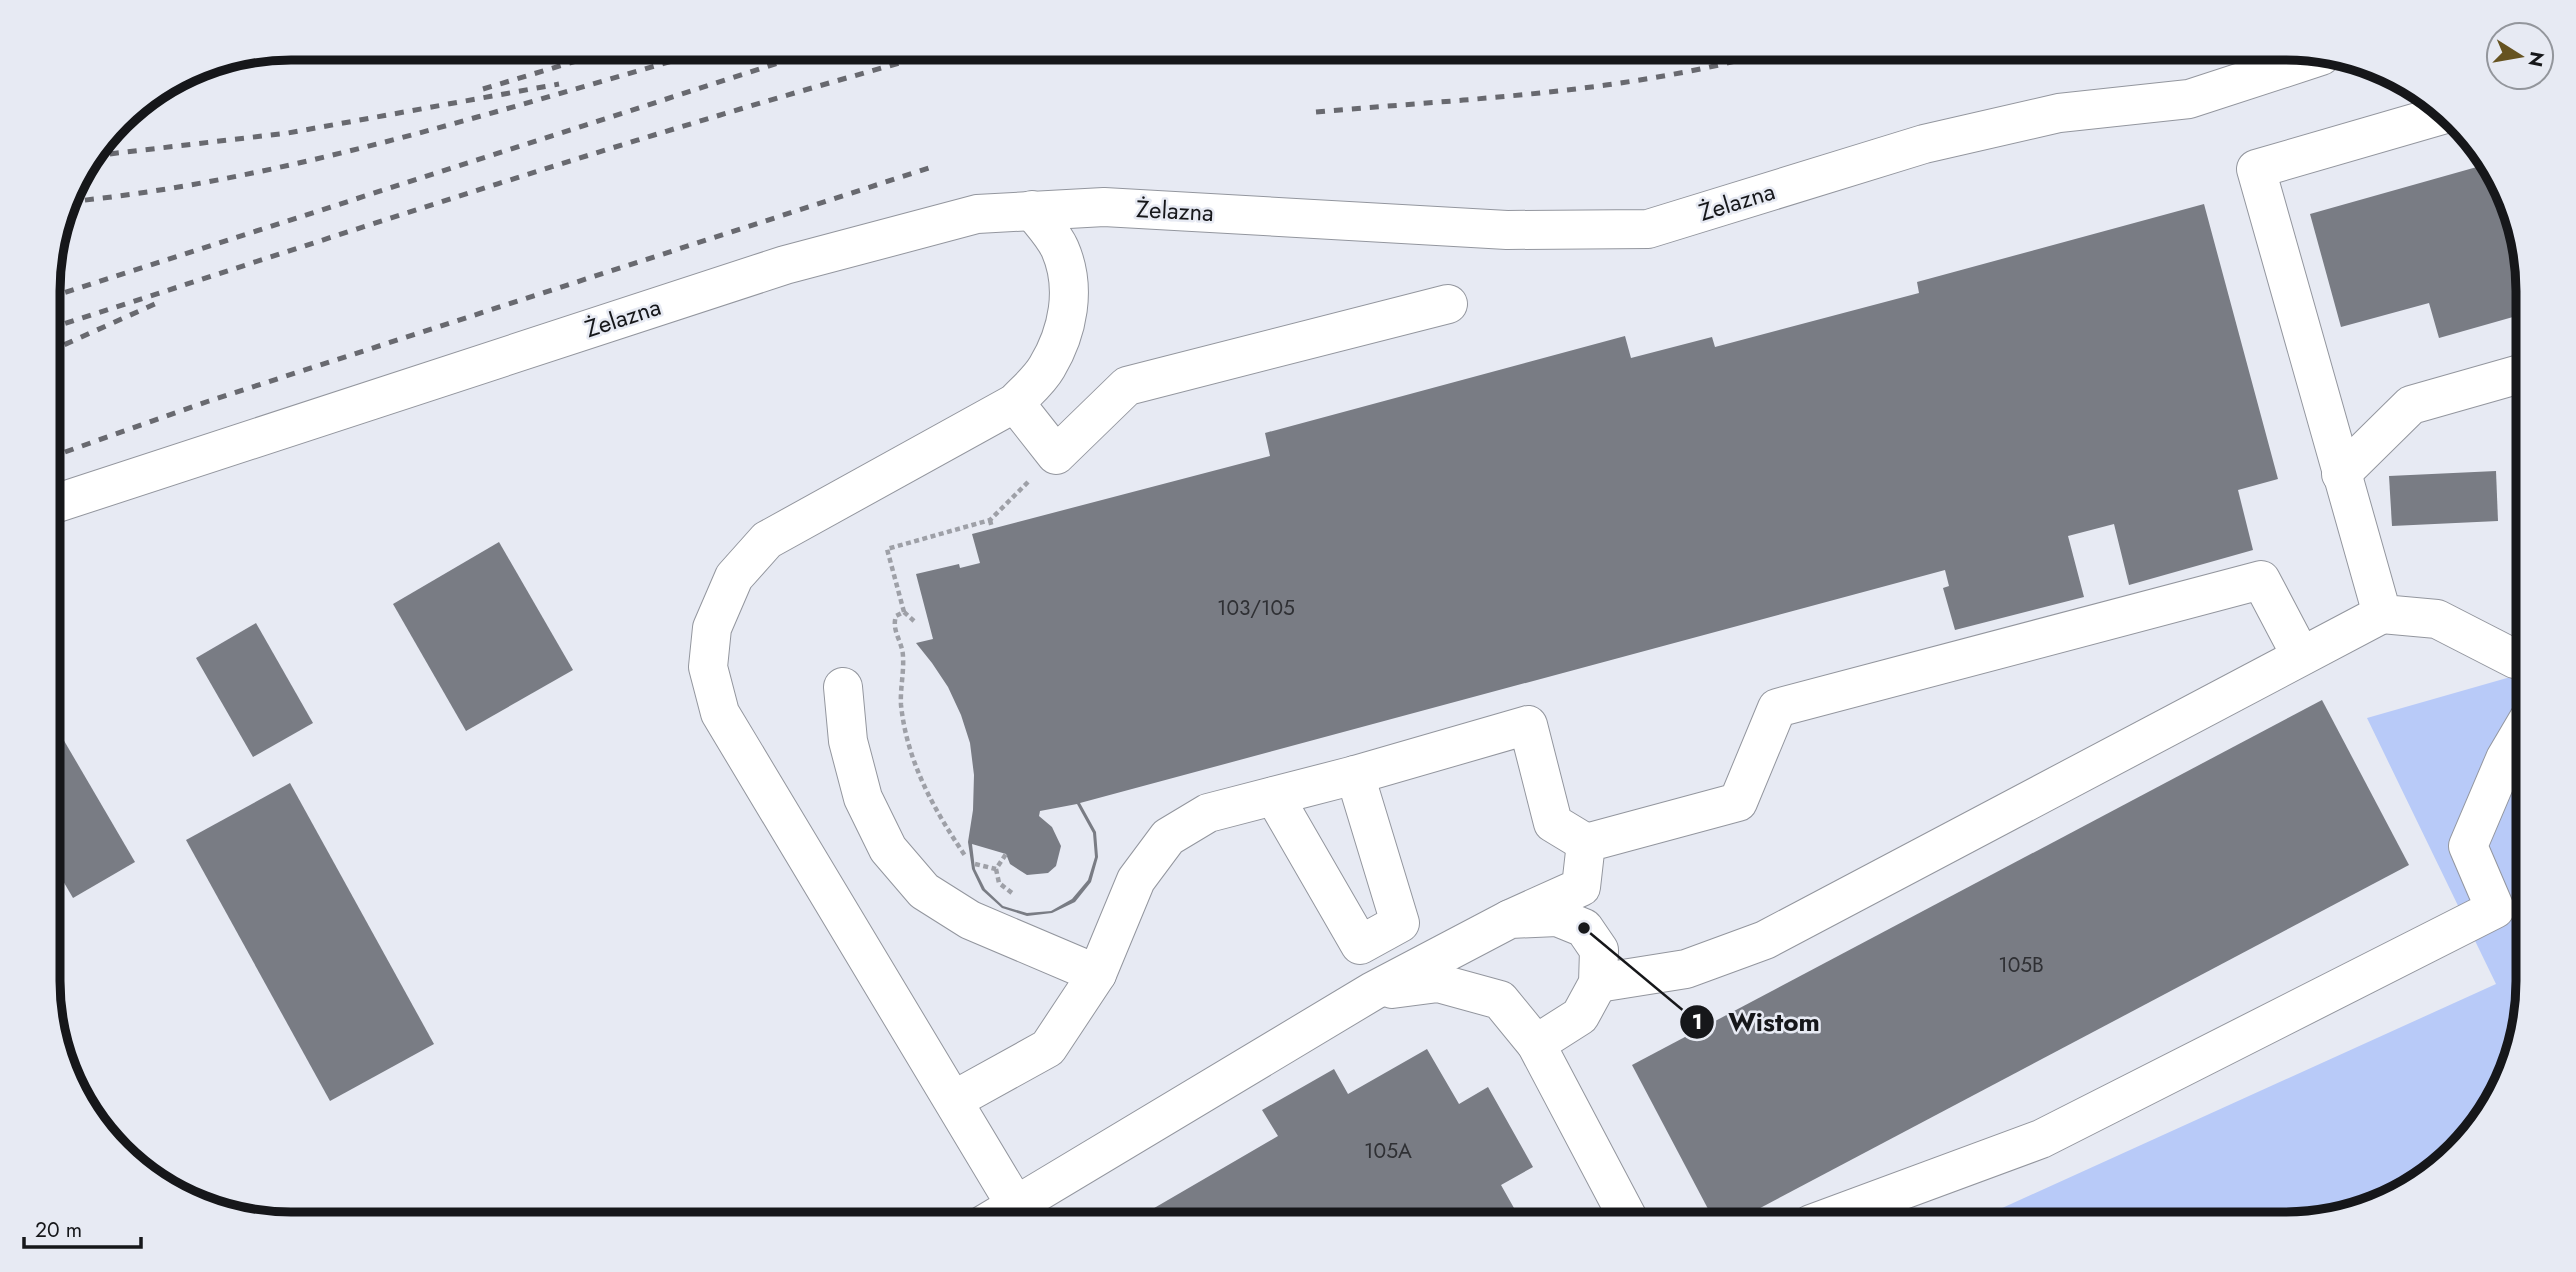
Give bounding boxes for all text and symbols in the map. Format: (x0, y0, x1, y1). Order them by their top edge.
north arrow (2485, 21, 2555, 91)
text: N (2522, 49, 2551, 69)
street label: Żelazna (1695, 173, 1779, 230)
street label: Żelazna (1135, 191, 1215, 230)
street label: Żelazna (580, 289, 665, 346)
house number: 103/105 (1217, 593, 1295, 623)
house number: 105B (1998, 950, 2044, 980)
callout: Wistom (1679, 998, 1834, 1045)
text: Wistom (1728, 1003, 1820, 1041)
text: 1 (1692, 1007, 1702, 1037)
house number: 105A (1364, 1136, 1412, 1166)
scale bar (24, 1206, 142, 1250)
text: 20 m (35, 1215, 82, 1245)

